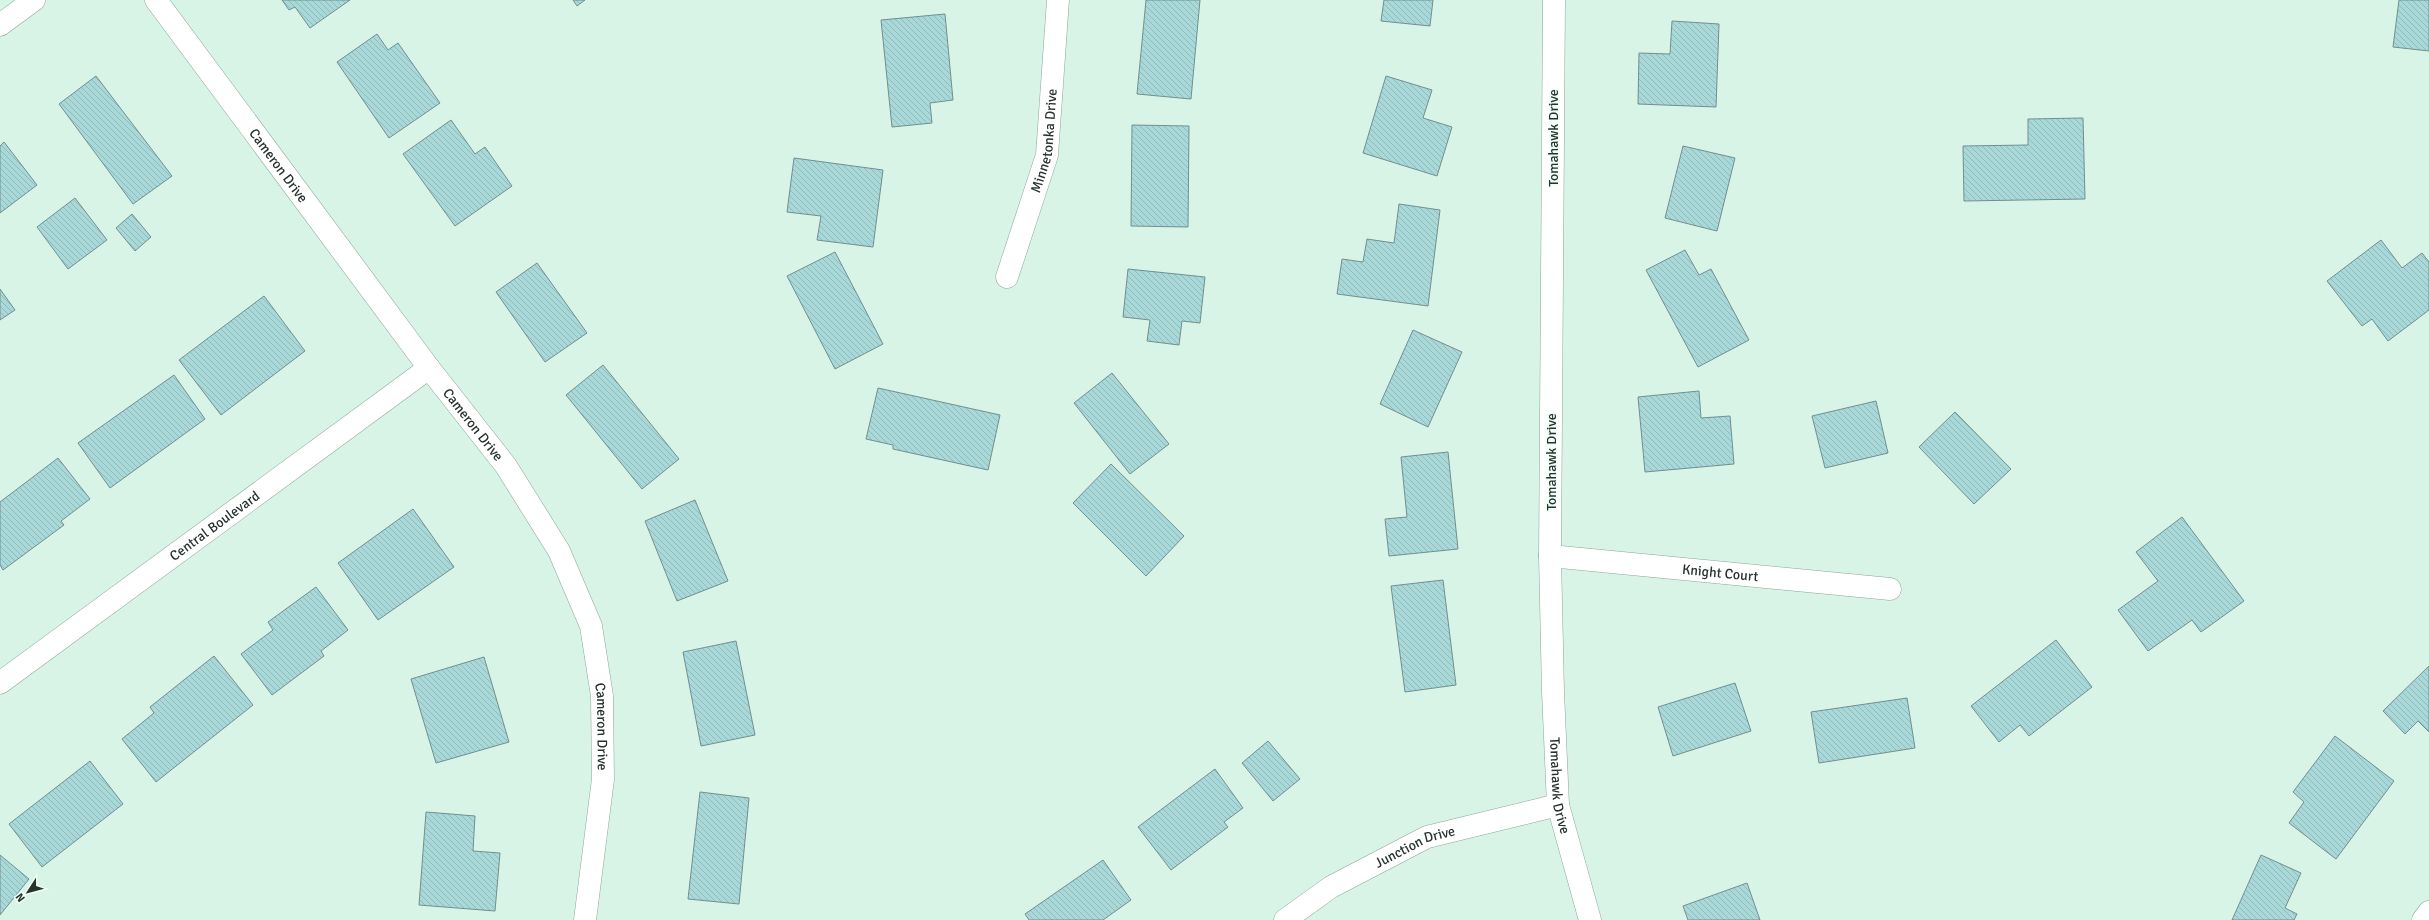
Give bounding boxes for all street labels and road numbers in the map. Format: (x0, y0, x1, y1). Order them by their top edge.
street label: Minnetonka Drive (1027, 88, 1060, 195)
street label: Tomahawk Drive (1545, 89, 1562, 187)
street label: Cameron Drive (246, 125, 312, 206)
street label: Cameron Drive (440, 385, 507, 464)
street label: Tomahawk Drive (1543, 413, 1560, 511)
street label: Central Boulevard (166, 487, 263, 564)
street label: Knight Court (1681, 560, 1759, 585)
street label: Cameron Drive (592, 681, 611, 771)
street label: Tomahawk Drive (1547, 737, 1574, 836)
street label: Junction Drive (1372, 822, 1457, 871)

